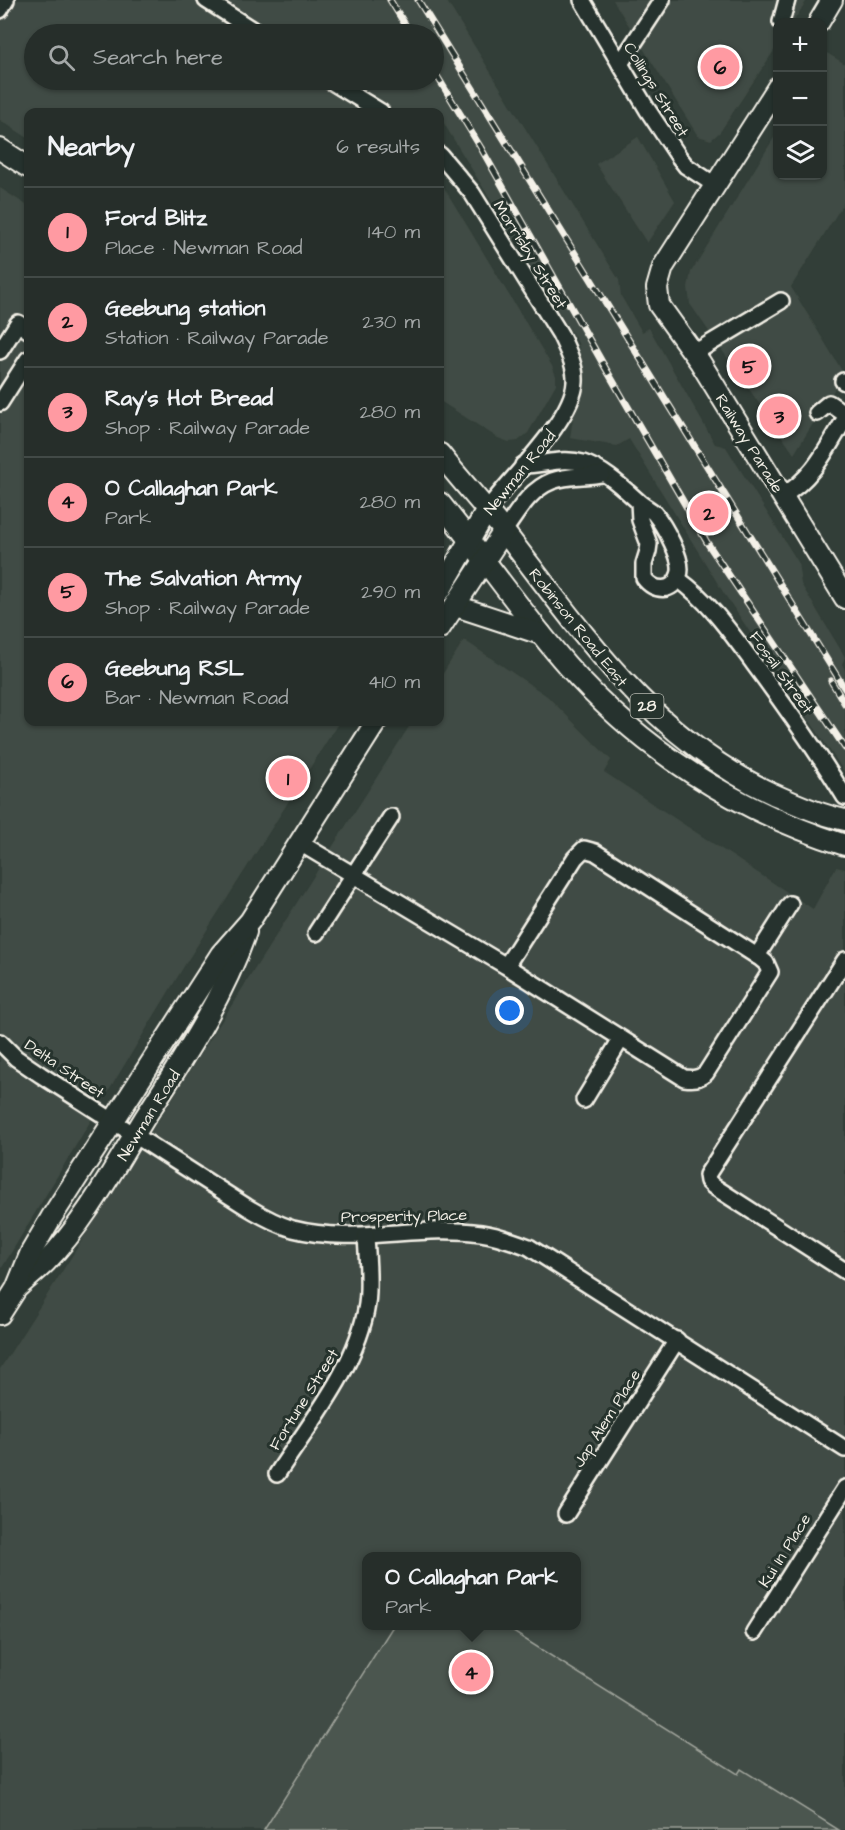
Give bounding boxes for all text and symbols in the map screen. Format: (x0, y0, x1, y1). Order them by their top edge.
map controls (773, 18, 827, 180)
button: + (773, 18, 827, 72)
search box (24, 24, 444, 90)
street label: Collings Street (617, 38, 694, 142)
icon: search (45, 41, 78, 74)
text: Search here (93, 42, 223, 73)
pin: 6 (700, 44, 740, 90)
button: − (773, 72, 827, 126)
button: layers (773, 126, 827, 180)
text: Nearby (48, 129, 135, 165)
text: 6 results (336, 133, 420, 161)
street label: Morrisby Street (487, 196, 573, 314)
text: Ford Blitz (105, 203, 207, 234)
text: 1 (66, 218, 69, 246)
text: 140 m (368, 218, 420, 246)
text: Place · Newman Road (105, 234, 303, 262)
text: Geebung station (105, 293, 265, 324)
text: 2 (62, 308, 73, 336)
text: 230 m (362, 308, 420, 336)
text: Station · Railway Parade (105, 324, 328, 352)
pin: 5 (730, 344, 768, 388)
text: Ray's Hot Bread (105, 383, 273, 414)
street label: Railway Parade (709, 390, 789, 498)
pin: 3 (760, 394, 798, 438)
text: 3 (62, 398, 73, 426)
text: 280 m (359, 398, 420, 426)
text: Shop · Railway Parade (105, 414, 310, 442)
street label: Newman Road (479, 426, 561, 520)
text: O Callaghan Park (105, 473, 278, 504)
text: 4 (61, 488, 74, 516)
text: 280 m (359, 488, 420, 516)
pin: 2 (690, 490, 728, 536)
text: Park (105, 504, 151, 532)
text: The Salvation Army (105, 563, 302, 594)
street label: Robinson Road East (524, 564, 633, 692)
text: 5 (60, 578, 75, 606)
text: 290 m (361, 578, 420, 606)
text: Shop · Railway Parade (105, 594, 310, 622)
street label: Fossil Street (744, 627, 819, 719)
text: Geebung RSL (105, 653, 244, 684)
text: 6 (61, 668, 74, 696)
text: 410 m (368, 668, 420, 696)
text: Bar · Newman Road (105, 684, 288, 712)
road number: 28 (630, 694, 664, 718)
pin: 1 (268, 756, 308, 800)
your location (495, 996, 524, 1025)
street label: Delta Street (20, 1034, 109, 1104)
street label: Newman Road (112, 1066, 186, 1165)
street label: Prosperity Place (341, 1204, 468, 1229)
street label: Fortune Street (264, 1344, 344, 1455)
street label: Jap Alem Place (568, 1365, 646, 1472)
street label: Kui In Place (753, 1509, 816, 1592)
popup (362, 1552, 581, 1630)
text: O Callaghan Park (385, 1562, 558, 1593)
text: Park (385, 1593, 431, 1621)
pin: 4 (452, 1650, 490, 1694)

